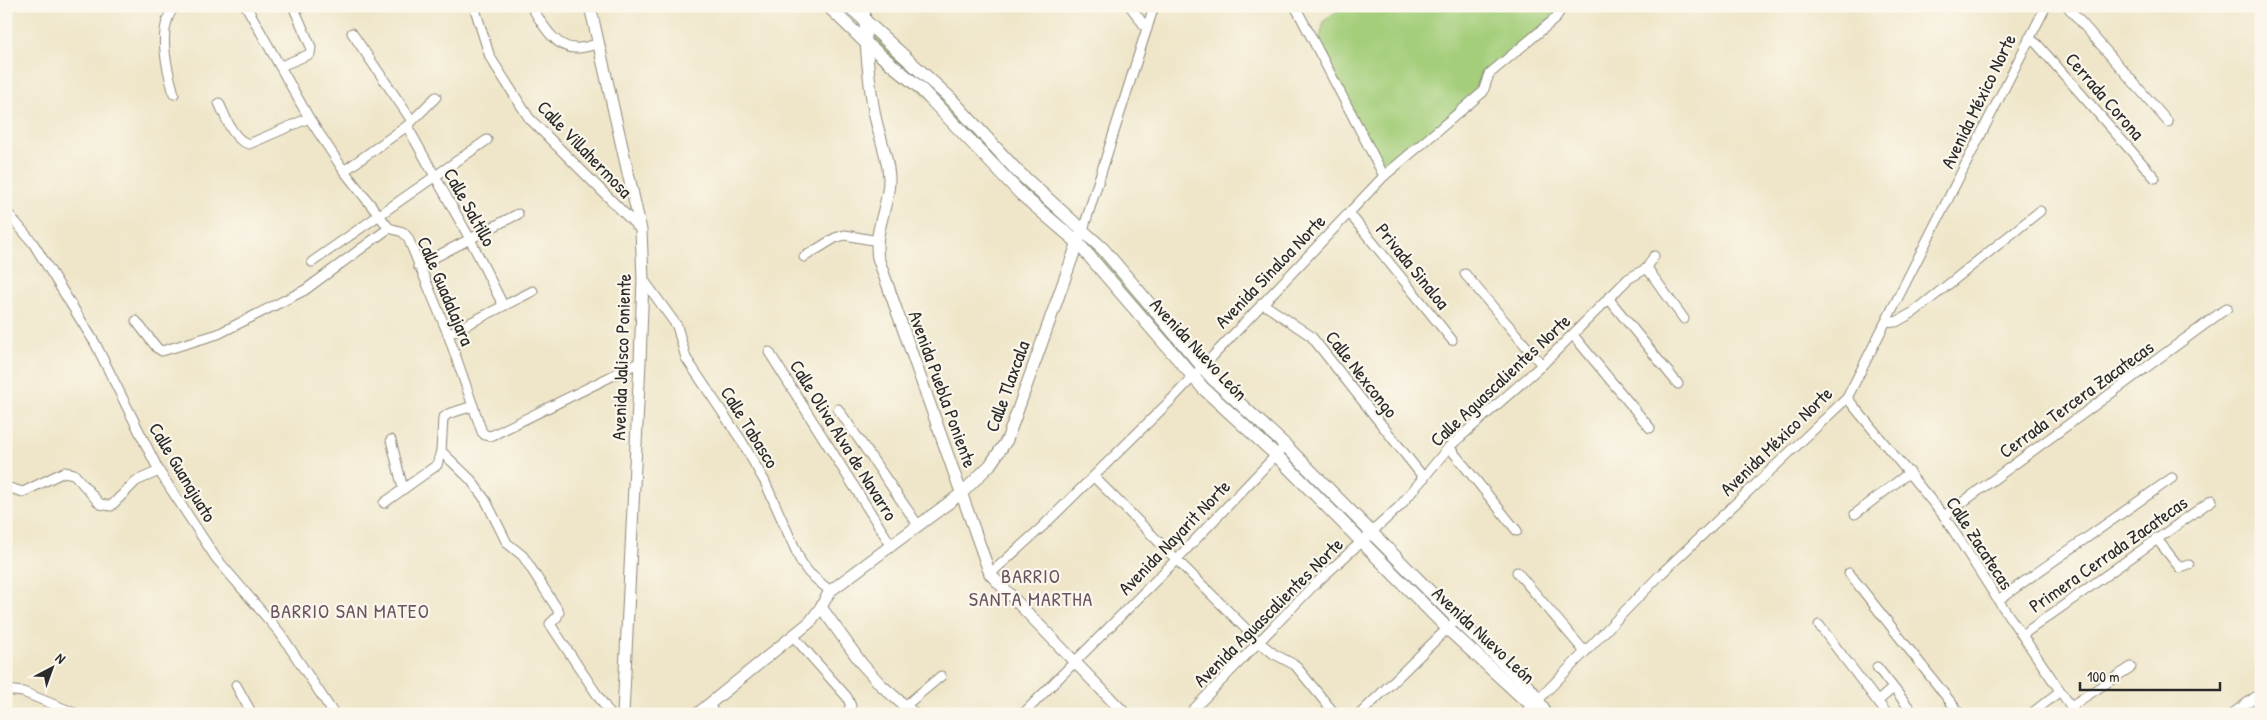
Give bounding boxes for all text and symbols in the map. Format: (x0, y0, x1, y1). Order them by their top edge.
street label: Avenida México Norte (1934, 29, 2022, 173)
street label: Cerrada Corona (2060, 47, 2151, 146)
street label: Calle Villahermosa (532, 94, 639, 204)
street label: Calle Saltillo (438, 163, 502, 251)
street label: Avenida Sinaloa Norte (1209, 208, 1331, 334)
street label: Privada Sinaloa (1370, 217, 1456, 315)
street label: Calle Guadalajara (411, 232, 481, 350)
street label: Avenida Jalisco Poniente (605, 273, 637, 441)
street label: Avenida Nuevo León (1144, 292, 1254, 406)
street label: Avenida Puebla Poniente (902, 307, 984, 472)
street label: Calle Aguascalientes Norte (1424, 308, 1576, 452)
street label: Calle Nexcongo (1320, 325, 1404, 423)
street label: Cerrada Tercera Zacatecas (1993, 334, 2159, 464)
street label: Calle Tlaxcala (979, 336, 1036, 435)
street label: Calle Oliva Alva de Navarro (784, 355, 904, 526)
street label: Avenida México Norte (1714, 380, 1838, 501)
street label: Calle Tabasco (715, 381, 786, 473)
street label: Calle Guanajuato (143, 417, 223, 527)
street label: Avenida Nayarit Norte (1112, 473, 1236, 600)
street label: Primera Cerrada Zacatecas (2024, 490, 2192, 618)
street label: Calle Zacatecas (1940, 491, 2020, 595)
street label: Avenida Aguascalientes Norte (1187, 531, 1349, 693)
district label: BARRIO SANTA MARTHA (969, 562, 1093, 612)
street label: Avenida Nuevo León (1427, 580, 1541, 690)
district label: BARRIO SAN MATEO (270, 597, 430, 624)
north arrow (28, 642, 78, 692)
text: N (52, 648, 70, 668)
scale bar (2080, 660, 2220, 692)
text: 100 m (2087, 666, 2120, 687)

